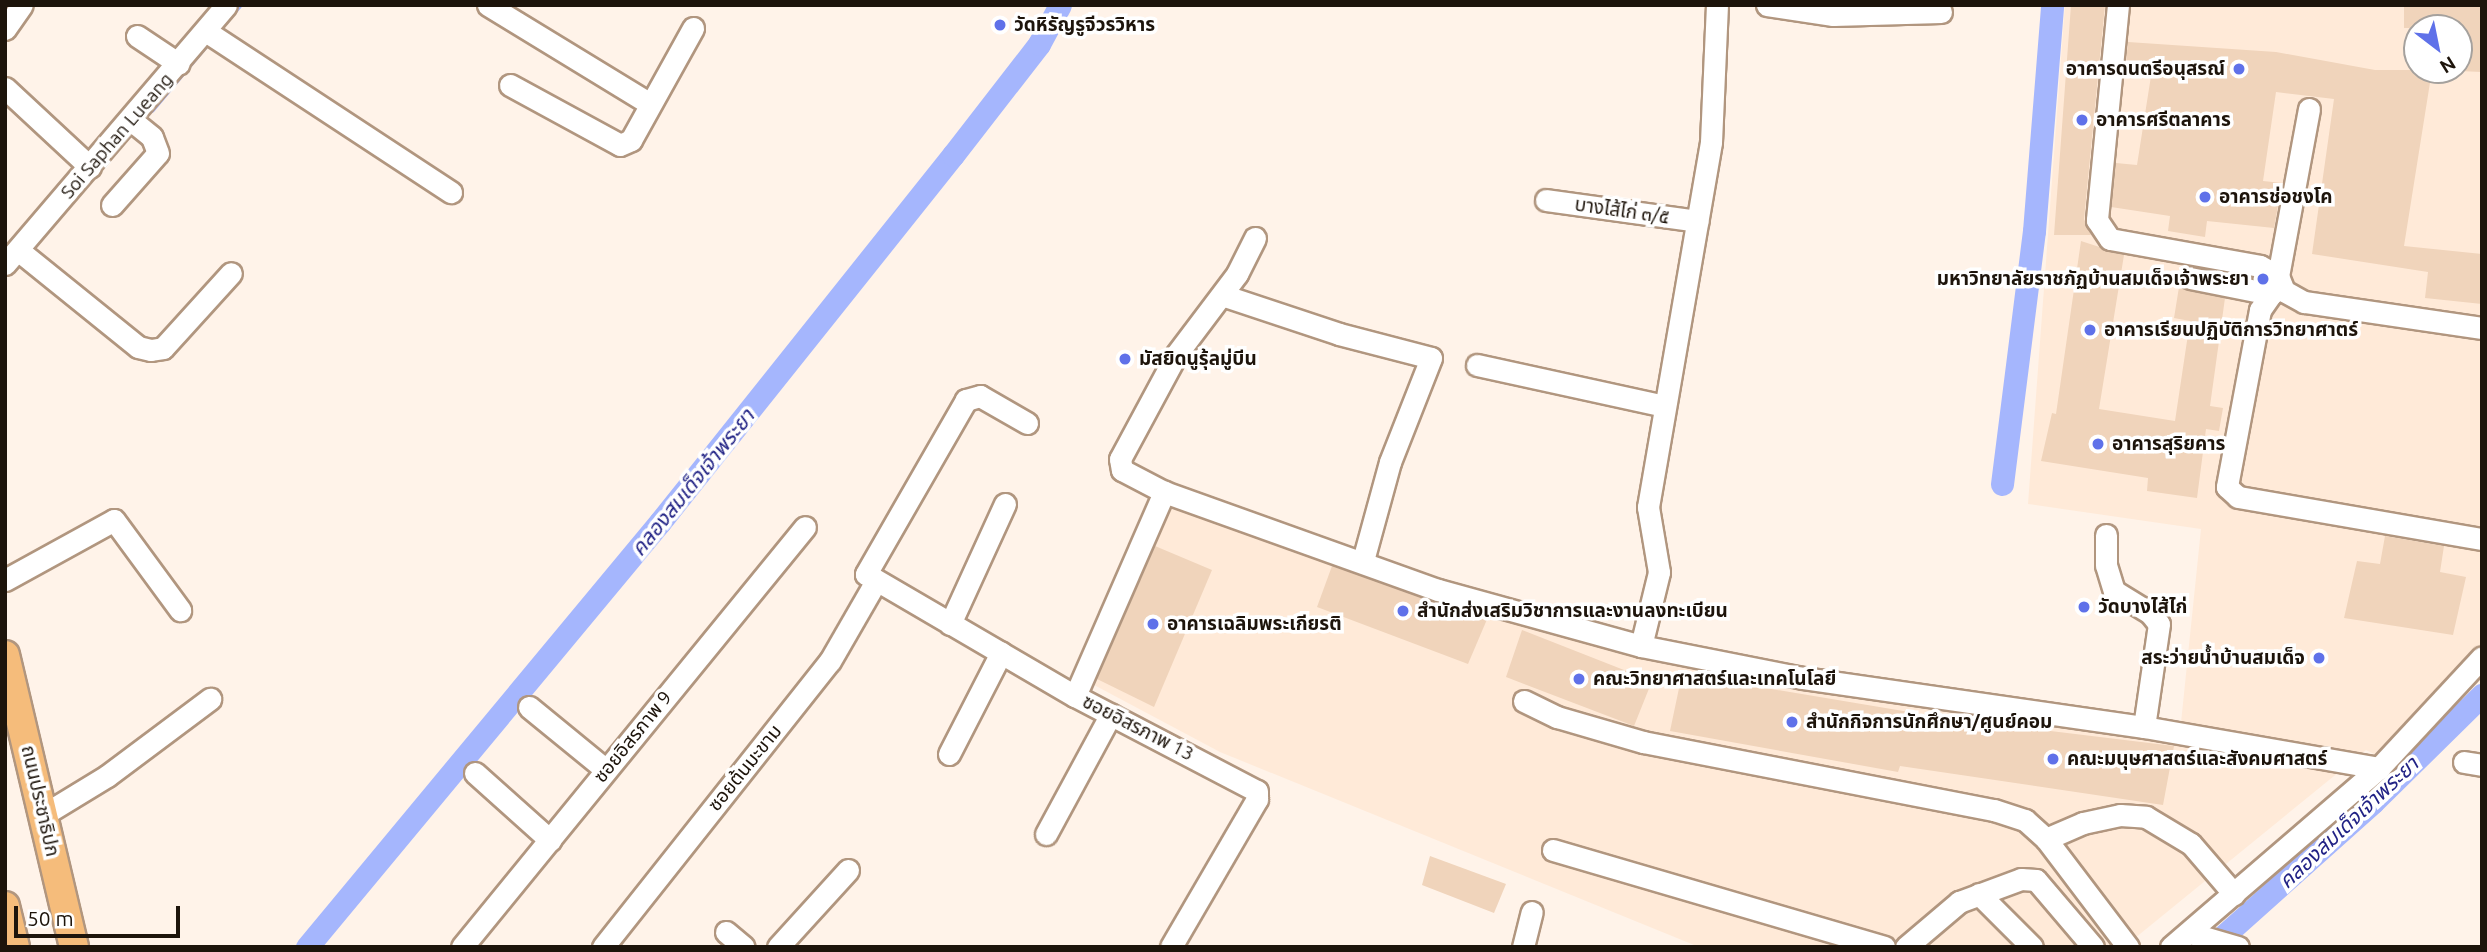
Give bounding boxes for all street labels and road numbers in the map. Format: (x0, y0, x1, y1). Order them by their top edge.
street label: Soi Saphan Lueang (56, 68, 178, 204)
street label: บางไส้ไก่ ๓/๕ (1573, 193, 1671, 229)
street label: ซอยอิสรภาพ 9 (589, 687, 677, 787)
street label: ซอยอิสรภาพ 13 (1078, 690, 1198, 766)
street label: ซอยต้นมะขาม (703, 720, 787, 816)
street label: ถนนประชาธิปก (16, 743, 64, 859)

